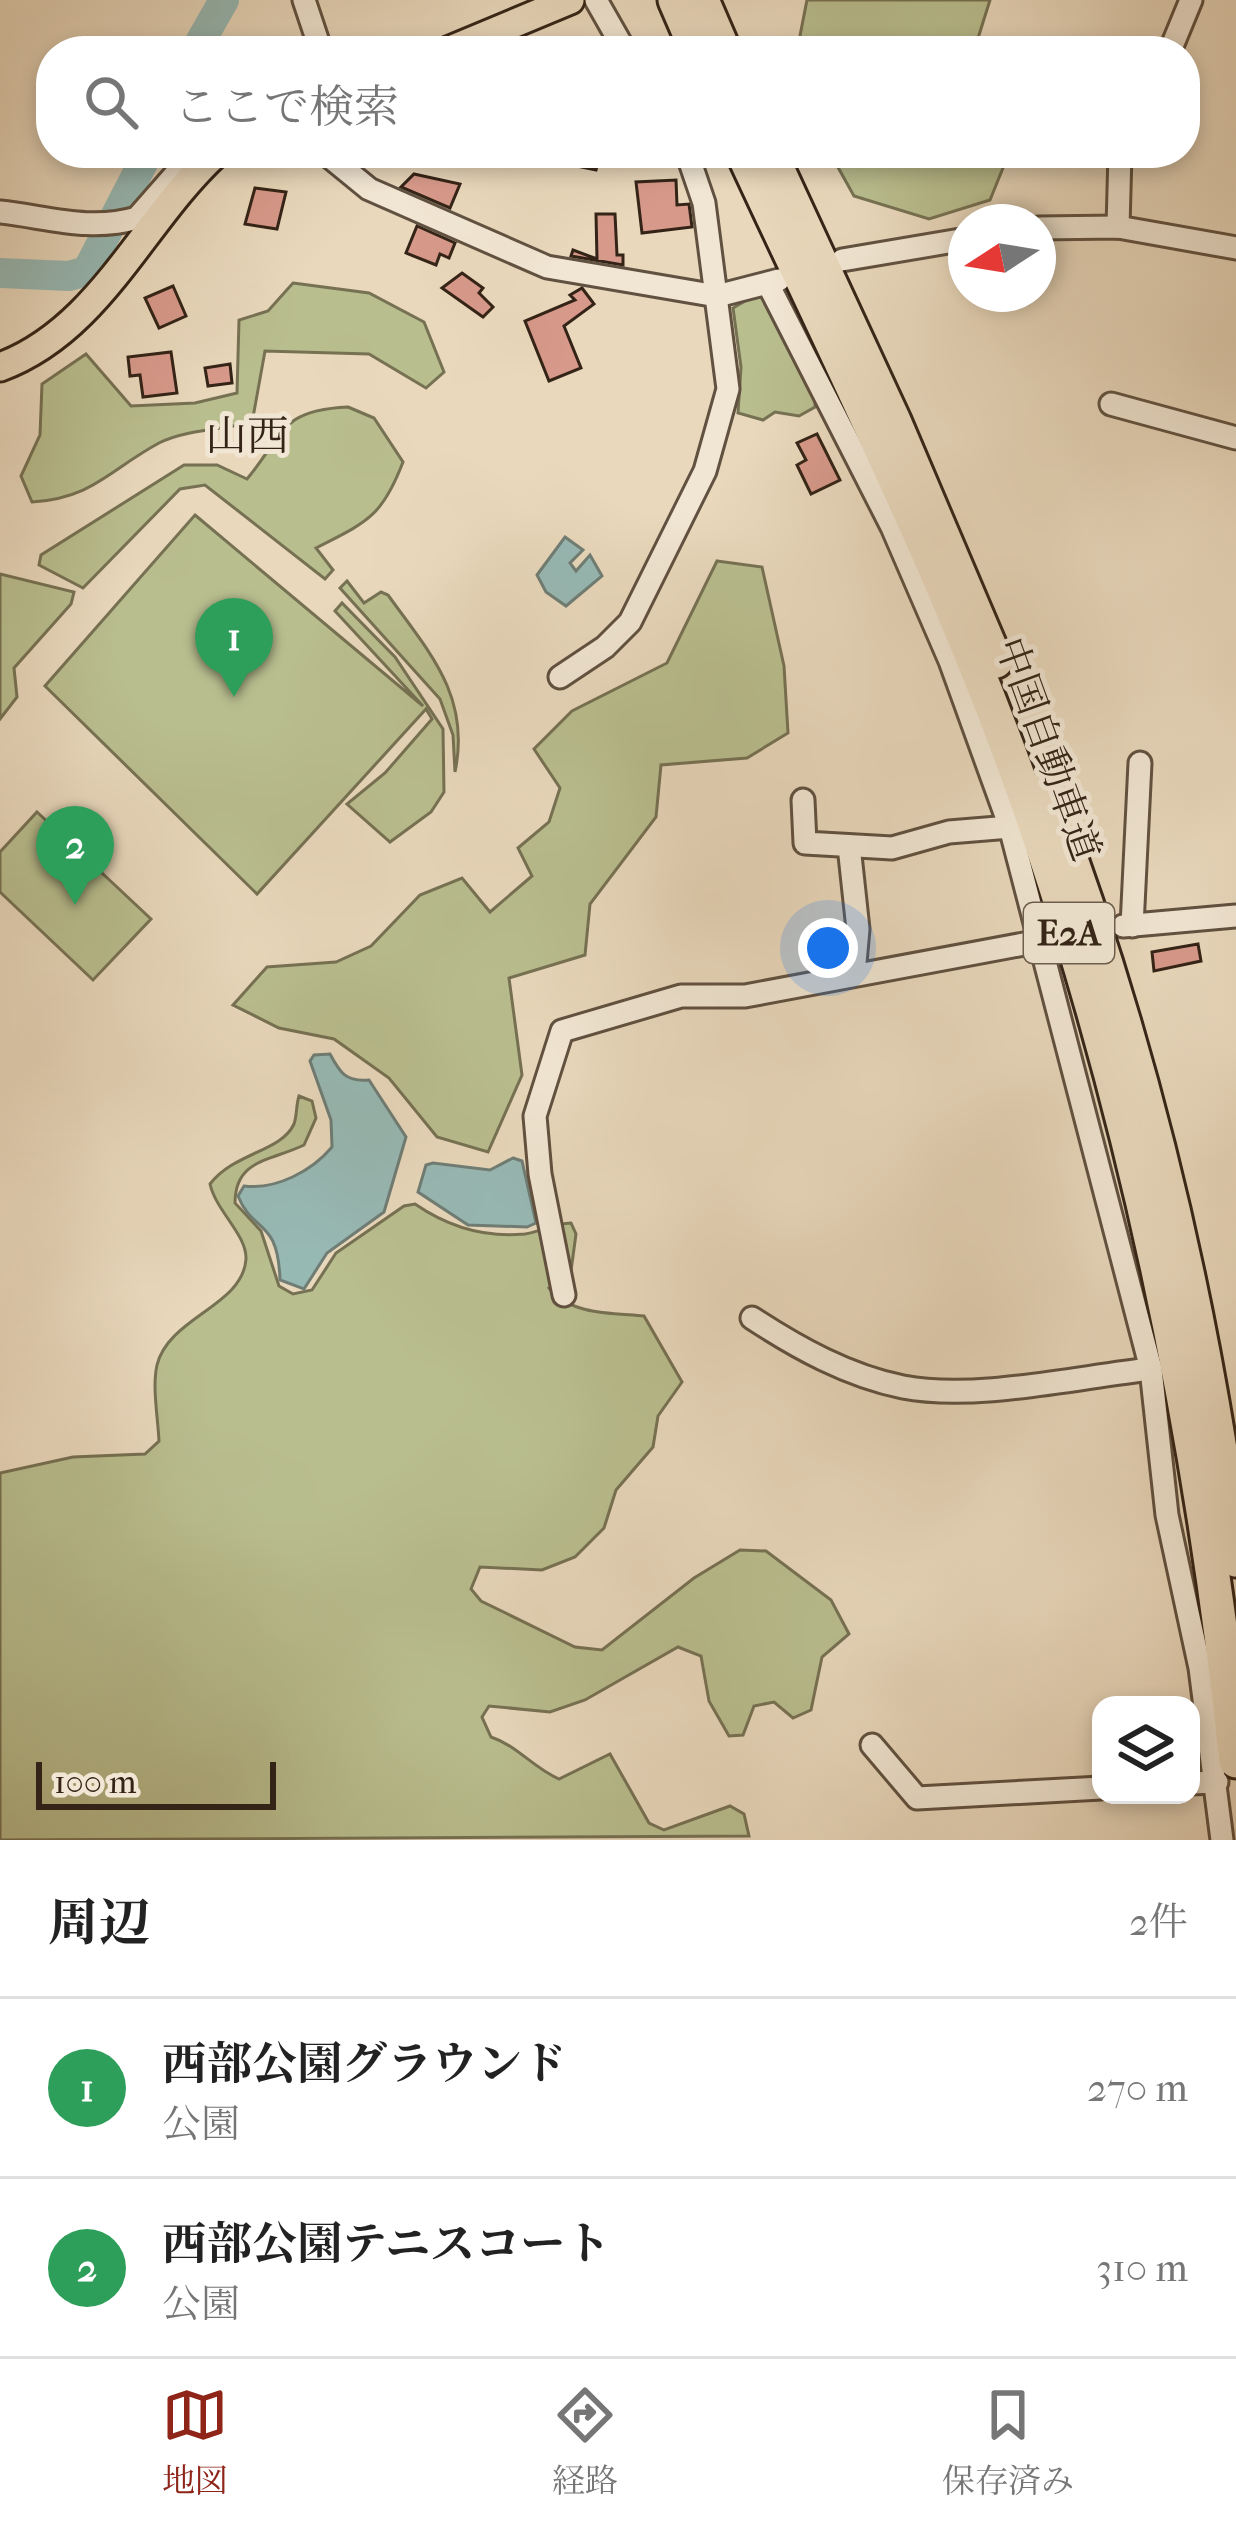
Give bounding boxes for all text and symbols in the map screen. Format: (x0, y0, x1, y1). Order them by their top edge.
search box (36, 36, 1200, 168)
icon: search (78, 69, 144, 135)
text: ここで検索 (174, 81, 399, 134)
north arrow (948, 204, 1056, 312)
district label: 山西 (205, 412, 289, 461)
pin: 1 (195, 598, 273, 697)
street label: 中国自動車道 (986, 631, 1110, 867)
pin: 2 (36, 806, 114, 905)
road number: E2A (1024, 903, 1114, 963)
your location (798, 918, 858, 978)
map controls (1092, 1696, 1200, 1804)
button: layers (1092, 1696, 1200, 1804)
scale bar (36, 1756, 276, 1809)
text: 100 m (54, 1763, 137, 1802)
text: 周辺 (48, 1893, 150, 1953)
text: 2件 (1129, 1899, 1188, 1945)
text: 西部公園グラウンド (162, 2038, 567, 2091)
text: 1 (80, 2065, 94, 2111)
text: 270 m (1087, 2065, 1188, 2111)
text: 公園 (162, 2101, 240, 2147)
text: 西部公園テニスコート (162, 2218, 610, 2271)
text: 2 (77, 2245, 97, 2291)
text: 310 m (1096, 2245, 1188, 2291)
text: 公園 (162, 2281, 240, 2327)
tab: 地図 (162, 2382, 228, 2501)
tab: 経路 (552, 2382, 618, 2501)
tab: 保存済み (942, 2382, 1074, 2501)

